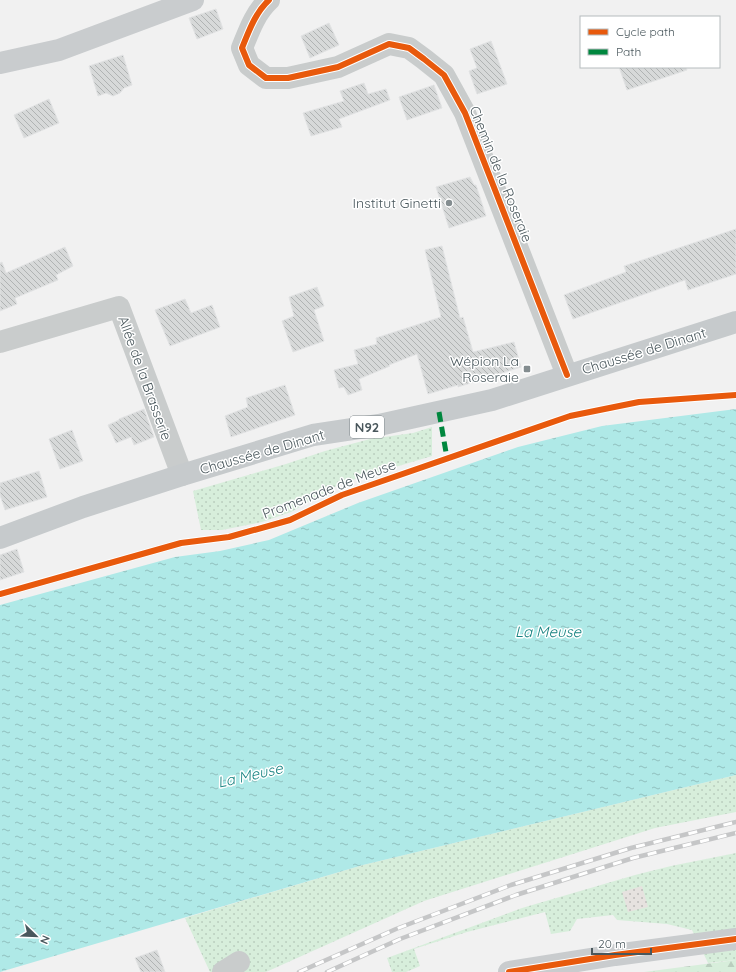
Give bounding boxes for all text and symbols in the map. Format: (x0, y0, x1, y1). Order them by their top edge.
legend (580, 16, 720, 68)
text: Cycle path (616, 24, 675, 39)
text: Path (616, 44, 641, 59)
street label: Chemin de la Roseraie (465, 103, 537, 245)
place label: Institut Ginetti (353, 194, 441, 212)
marker: Institut Ginetti (444, 198, 454, 208)
street label: Allée de la Brasserie (114, 313, 176, 443)
street label: Chaussée de Dinant (580, 323, 708, 378)
place label: Wépion La Roseraie (450, 352, 519, 386)
marker: Wépion La Roseraie (522, 364, 532, 374)
road number: N92 (350, 416, 384, 438)
street label: Chaussée de Dinant (198, 426, 327, 478)
street label: Promenade de Meuse (260, 455, 398, 523)
water label: La Meuse (515, 622, 582, 641)
water label: La Meuse (216, 758, 285, 792)
north arrow (16, 916, 56, 956)
scale bar (592, 930, 651, 956)
text: N (37, 933, 53, 946)
text: 20 m (598, 936, 626, 951)

